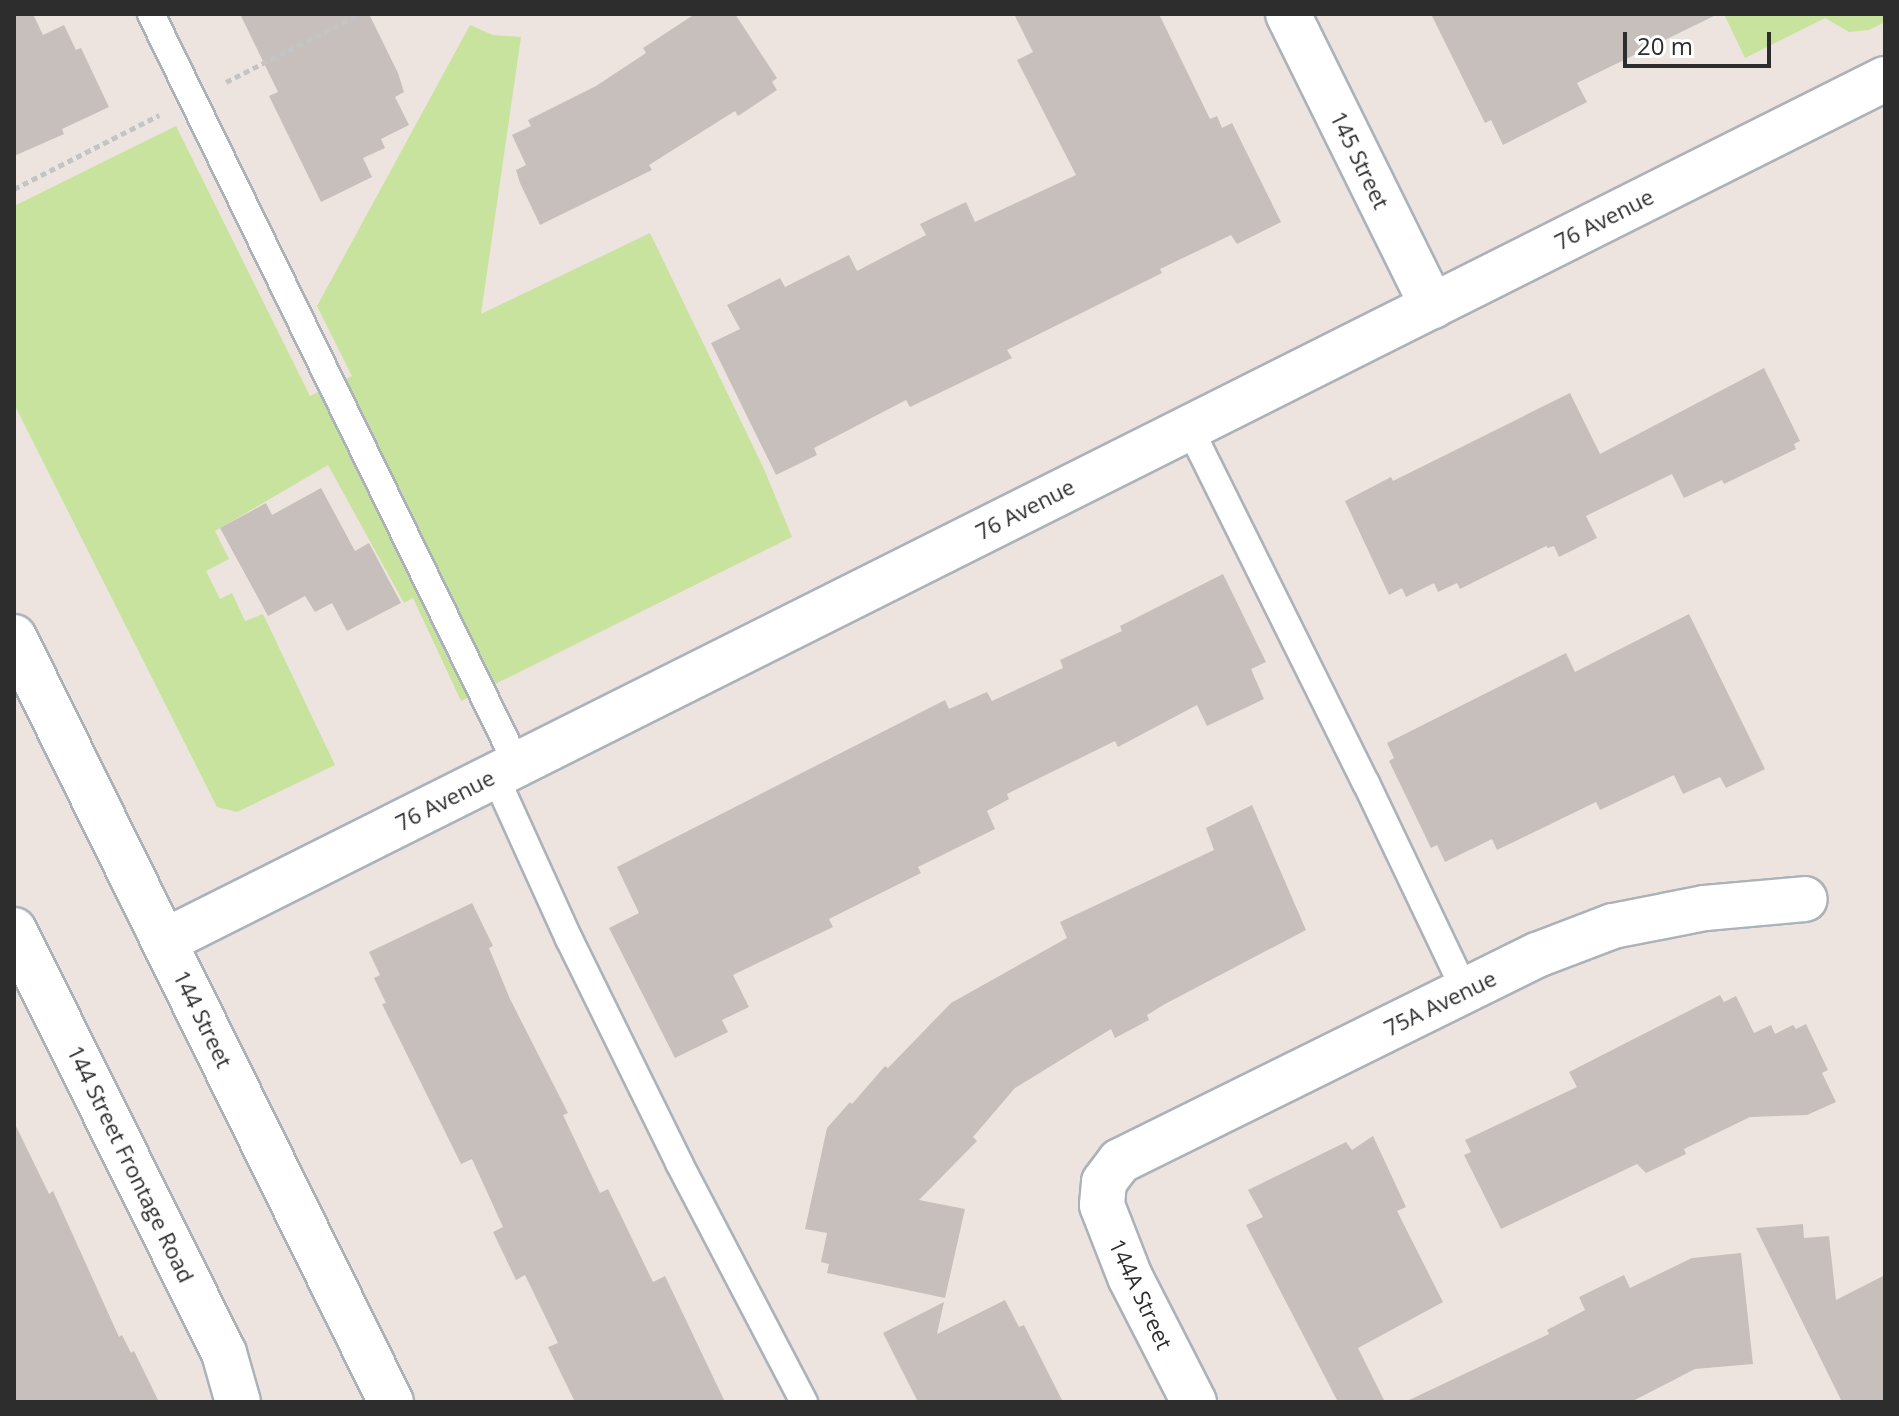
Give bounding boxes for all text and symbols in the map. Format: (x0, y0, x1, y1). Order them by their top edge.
scale bar (1627, 16, 1775, 66)
text: 20 m (1637, 29, 1693, 62)
street label: 145 Street (1325, 107, 1395, 213)
street label: 76 Avenue (1550, 183, 1658, 255)
street label: 76 Avenue (971, 473, 1079, 545)
street label: 76 Avenue (391, 764, 499, 836)
street label: 75A Avenue (1380, 965, 1500, 1041)
street label: 144 Street (168, 966, 238, 1072)
street label: 144 Street Frontage Road (62, 1041, 200, 1287)
street label: 144A Street (1104, 1235, 1178, 1353)

